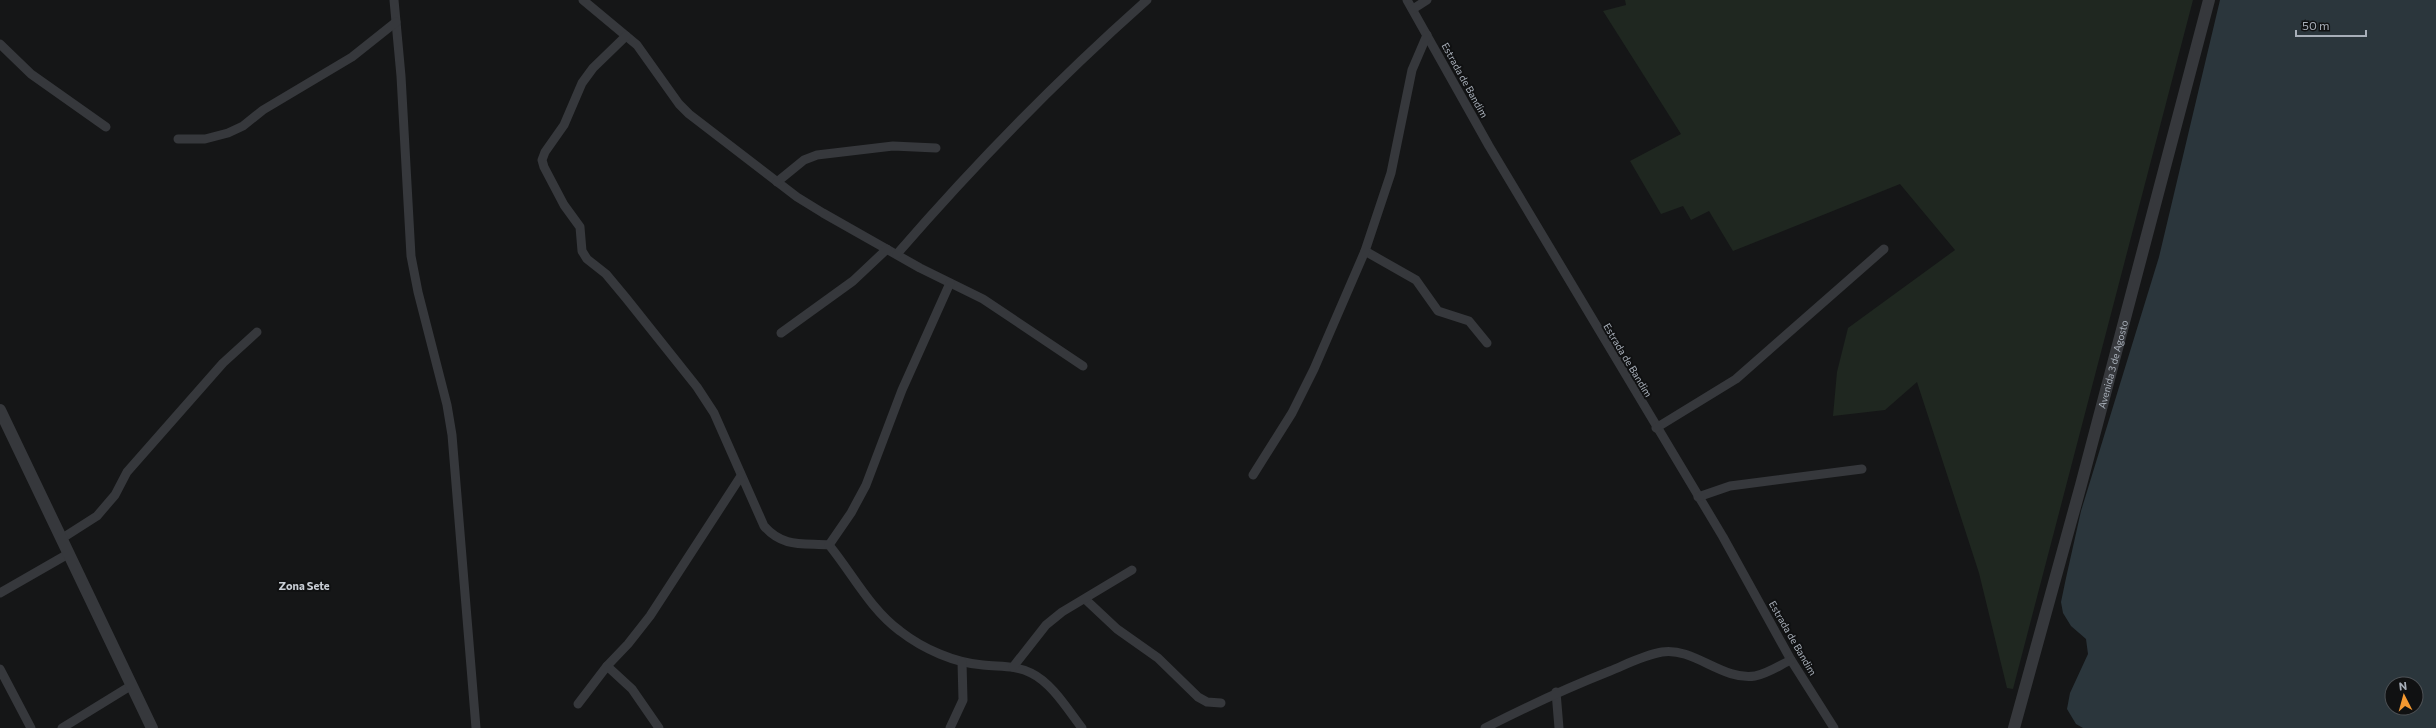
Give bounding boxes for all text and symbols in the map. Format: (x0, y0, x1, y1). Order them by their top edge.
scale bar (2296, 12, 2366, 38)
text: 50 m (2302, 18, 2330, 32)
street label: Estrada de Bandim (1439, 40, 1491, 120)
street label: Avenida 3 de Agosto (2095, 319, 2130, 410)
street label: Estrada de Bandim (1601, 321, 1655, 399)
district label: Zona Sete (278, 579, 330, 592)
street label: Estrada de Bandim (1767, 599, 1819, 677)
north arrow (2384, 676, 2424, 716)
text: N (2398, 679, 2408, 692)

